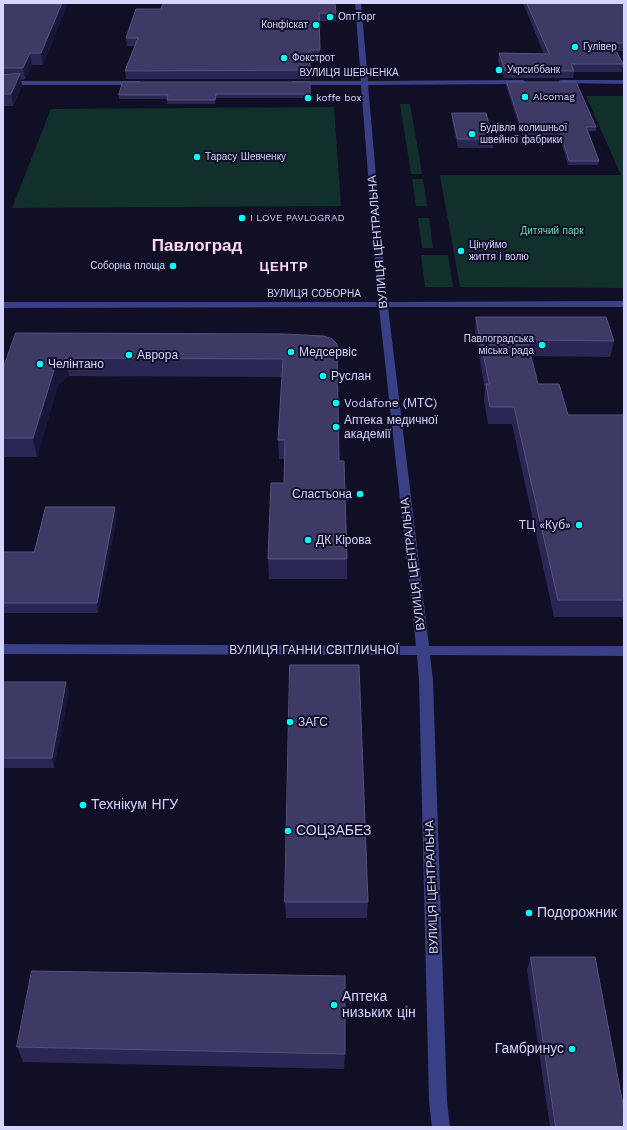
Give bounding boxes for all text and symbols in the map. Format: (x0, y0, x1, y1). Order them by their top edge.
place label: ОптТорг (338, 11, 376, 23)
marker: ОптТорг (325, 12, 335, 22)
place label: Конфіскат (261, 19, 308, 31)
marker: Конфіскат (311, 20, 321, 30)
place label: Гулівер (583, 41, 617, 53)
marker: Гулівер (570, 42, 580, 52)
place label: Фокстрот (292, 52, 335, 64)
marker: Фокстрот (279, 53, 289, 63)
place label: Укрсиббанк (507, 64, 560, 76)
marker: Укрсиббанк (494, 65, 504, 75)
street label: ВУЛИЦЯ ШЕВЧЕНКА (299, 67, 399, 79)
place label: Alcomag (533, 91, 575, 103)
place label: koffe box (316, 92, 362, 104)
marker: Alcomag (520, 92, 530, 102)
marker: koffe box (303, 93, 313, 103)
place label: Будівля колишньої швейної фабрики (480, 122, 567, 146)
marker: Будівля колишньої швейної фабрики (467, 129, 477, 139)
place label: Тарасу Шевченку (205, 151, 286, 163)
marker: Тарасу Шевченку (192, 152, 202, 162)
street label: ВУЛИЦЯ ЦЕНТРАЛЬНА (365, 175, 391, 309)
place label: I LOVE PAVLOGRAD (250, 212, 345, 224)
marker: I LOVE PAVLOGRAD (237, 213, 247, 223)
park label: Дитячий парк (520, 225, 584, 237)
district label: Павлоград (152, 236, 242, 256)
place label: Цінуймо життя і волю (469, 239, 529, 262)
marker: Цінуймо життя і волю (456, 246, 466, 256)
district label: ЦЕНТР (259, 259, 309, 275)
place label: Соборна площа (90, 260, 165, 272)
marker: Соборна площа (168, 261, 178, 271)
street label: ВУЛИЦЯ СОБОРНА (267, 288, 361, 300)
place label: Павлоградська міська рада (464, 333, 534, 356)
marker: Павлоградська міська рада (537, 340, 547, 350)
place label: Медсервіс (299, 345, 357, 359)
marker: Медсервіс (286, 347, 296, 357)
place label: Аврора (137, 348, 178, 362)
marker: Аврора (124, 350, 134, 360)
place label: Челінтано (48, 357, 104, 371)
marker: Челінтано (35, 359, 45, 369)
place label: Руслан (331, 369, 371, 383)
marker: Руслан (318, 371, 328, 381)
place label: Vodafone (МТС) (344, 396, 437, 410)
marker: Vodafone (МТС) (331, 398, 341, 408)
place label: Аптека медичної академії (344, 413, 438, 441)
marker: Аптека медичної академії (331, 422, 341, 432)
place label: Сластьона (292, 487, 352, 501)
marker: Сластьона (355, 489, 365, 499)
street label: ВУЛИЦЯ ЦЕНТРАЛЬНА (398, 497, 428, 631)
place label: ТЦ «Куб» (519, 518, 571, 532)
marker: ТЦ «Куб» (574, 520, 584, 530)
place label: ДК Кірова (316, 533, 371, 547)
marker: ДК Кірова (303, 535, 313, 545)
street label: ВУЛИЦЯ ГАННИ СВІТЛИЧНОЇ (229, 643, 399, 657)
place label: ЗАГС (298, 715, 328, 729)
marker: ЗАГС (285, 717, 295, 727)
place label: Технікум НГУ (91, 797, 178, 813)
marker: Технікум НГУ (78, 800, 88, 810)
street label: ВУЛИЦЯ ЦЕНТРАЛЬНА (422, 820, 442, 954)
place label: СОЦЗАБЕЗ (296, 823, 372, 839)
marker: СОЦЗАБЕЗ (283, 826, 293, 836)
place label: Подорожник (537, 905, 617, 921)
marker: Подорожник (524, 908, 534, 918)
place label: Аптека низьких цін (342, 989, 416, 1022)
marker: Аптека низьких цін (329, 1000, 339, 1010)
place label: Гамбринус (495, 1041, 564, 1057)
marker: Гамбринус (567, 1044, 577, 1054)

